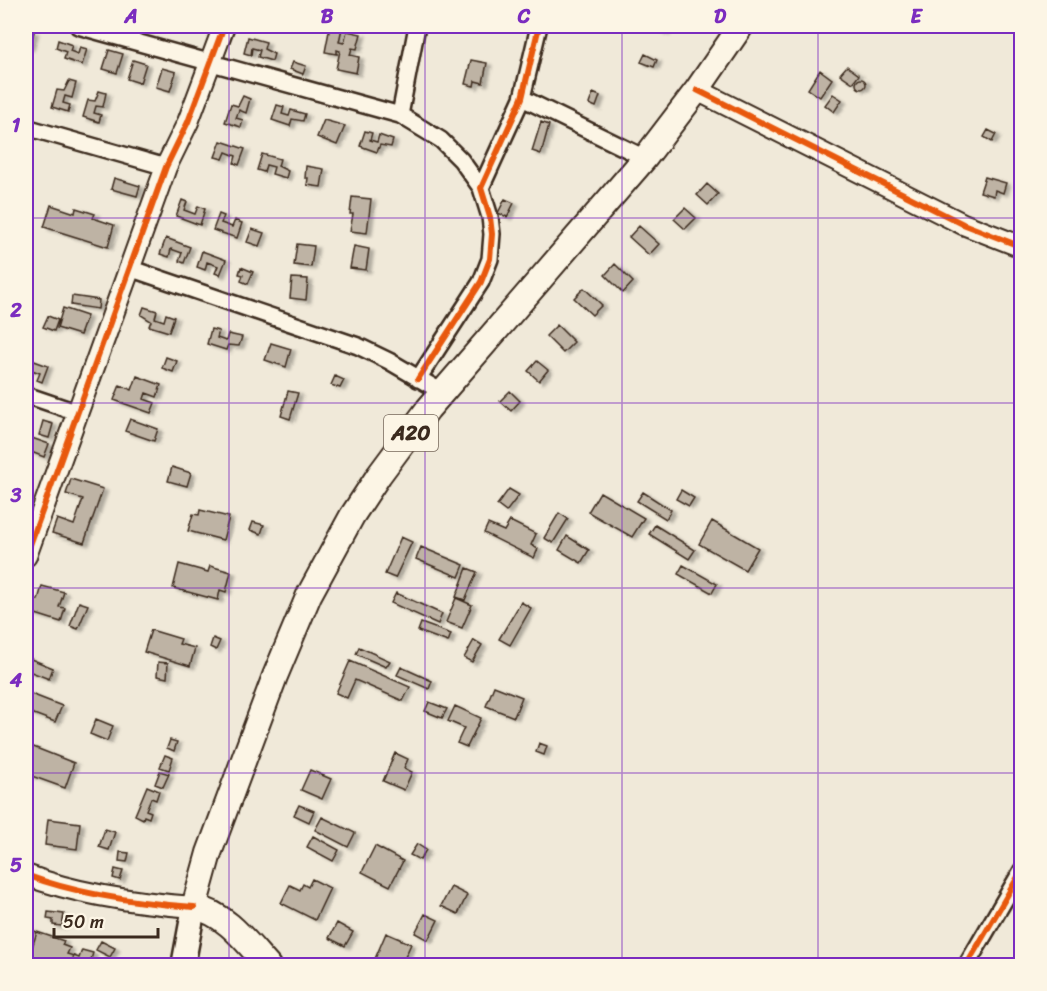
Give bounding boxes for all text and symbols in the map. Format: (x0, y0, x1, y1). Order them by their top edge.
text: A (123, 0, 138, 34)
text: B (321, 0, 334, 34)
text: C (517, 0, 531, 34)
text: D (714, 0, 727, 34)
text: E (910, 0, 923, 34)
text: 1 (12, 108, 21, 143)
text: 2 (9, 293, 22, 328)
road number: A20 (384, 415, 438, 451)
text: 3 (10, 478, 22, 513)
text: 4 (9, 663, 23, 698)
text: 5 (10, 848, 22, 883)
scale bar (54, 901, 158, 939)
text: 50 m (63, 906, 104, 938)

